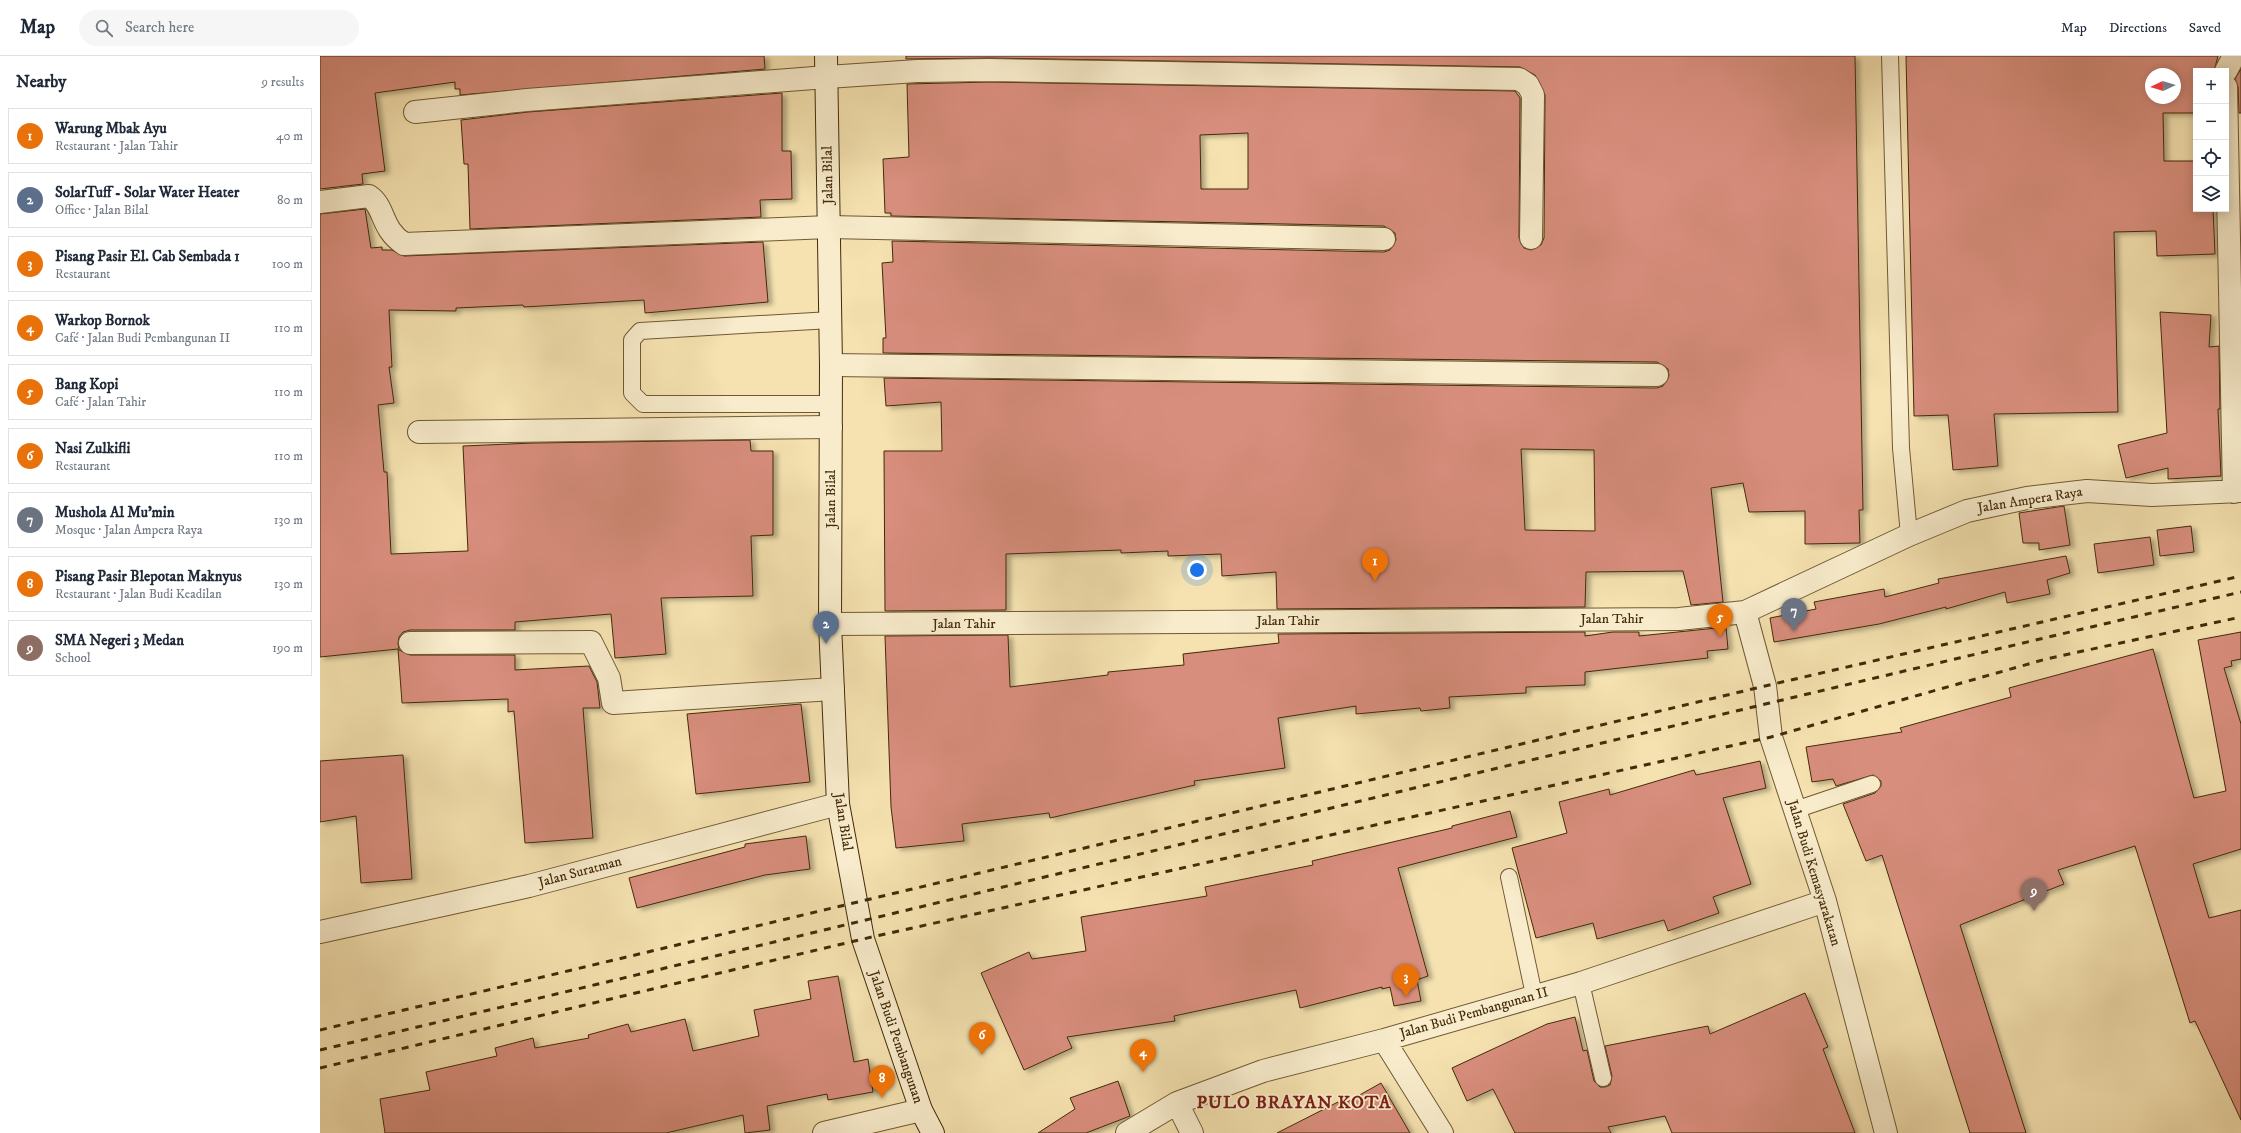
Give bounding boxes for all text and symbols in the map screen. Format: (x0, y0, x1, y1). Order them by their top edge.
search box (79, 10, 359, 46)
text: Map (20, 16, 55, 39)
icon: search (93, 17, 115, 39)
text: Search here (125, 18, 194, 37)
text: Map (2061, 19, 2087, 37)
text: Directions (2109, 19, 2167, 37)
text: Saved (2189, 19, 2221, 37)
north arrow (2145, 68, 2181, 104)
map controls (2193, 68, 2229, 212)
button: + (2193, 68, 2229, 104)
text: Nearby (16, 71, 66, 93)
text: 9 results (262, 74, 304, 90)
button: − (2193, 104, 2229, 140)
text: Warung Mbak Ayu (55, 119, 167, 138)
text: 1 (28, 128, 32, 144)
text: 40 m (276, 128, 303, 144)
text: Restaurant · Jalan Tahir (55, 138, 178, 154)
button: locate (2193, 140, 2229, 176)
street label: Jalan Bilal (818, 145, 838, 206)
button: layers (2193, 176, 2229, 212)
text: SolarTuff - Solar Water Heater (55, 183, 239, 202)
text: 2 (27, 192, 33, 208)
text: 80 m (277, 192, 303, 208)
text: Office · Jalan Bilal (55, 202, 148, 218)
text: Pisang Pasir El. Cab Sembada 1 (55, 247, 240, 266)
text: 3 (28, 256, 32, 272)
text: 100 m (272, 256, 303, 272)
text: Restaurant (55, 266, 111, 282)
text: Warkop Bornok (55, 311, 150, 330)
text: 4 (26, 320, 34, 336)
text: 110 m (274, 320, 303, 336)
text: Café · Jalan Budi Pembangunan II (55, 330, 230, 346)
text: Bang Kopi (55, 375, 118, 394)
text: 5 (27, 384, 33, 400)
text: 110 m (274, 384, 303, 400)
text: Café · Jalan Tahir (55, 394, 146, 410)
text: Nasi Zulkifli (55, 439, 130, 458)
text: 6 (27, 448, 33, 464)
text: 110 m (274, 448, 303, 464)
text: Restaurant (55, 458, 111, 474)
street label: Jalan Bilal (822, 469, 840, 530)
street label: Jalan Ampera Raya (1974, 483, 2084, 517)
text: Mushola Al Mu'min (55, 503, 175, 522)
text: 7 (27, 512, 33, 528)
text: 130 m (274, 512, 303, 528)
text: Mosque · Jalan Ampera Raya (55, 522, 203, 538)
pin: 1 (1362, 548, 1388, 581)
your location (1187, 560, 1207, 580)
text: Pisang Pasir Blepotan Maknyus (55, 567, 242, 586)
text: 8 (27, 576, 33, 592)
text: 130 m (274, 576, 303, 592)
text: Restaurant · Jalan Budi Keadilan (55, 586, 222, 602)
pin: 7 (1781, 598, 1807, 631)
pin: 5 (1707, 604, 1733, 637)
street label: Jalan Tahir (1578, 610, 1644, 628)
pin: 2 (813, 611, 839, 644)
street label: Jalan Tahir (1254, 612, 1320, 630)
street label: Jalan Tahir (930, 615, 996, 633)
text: SMA Negeri 3 Medan (55, 631, 184, 650)
text: 9 (27, 640, 33, 656)
text: 190 m (272, 640, 303, 656)
text: School (55, 650, 91, 666)
street label: Jalan Bilal (829, 790, 857, 853)
street label: Jalan Budi Kemasyarakatan (1783, 796, 1845, 949)
street label: Jalan Suratman (535, 852, 624, 892)
pin: 9 (2021, 878, 2047, 911)
pin: 3 (1393, 964, 1419, 997)
street label: Jalan Budi Pembangunan (864, 966, 927, 1106)
street label: Jalan Budi Pembangunan II (1396, 983, 1551, 1043)
pin: 6 (969, 1022, 995, 1055)
pin: 4 (1130, 1039, 1156, 1072)
pin: 8 (869, 1065, 895, 1098)
district label: PULO BRAYAN KOTA (1197, 1092, 1391, 1114)

